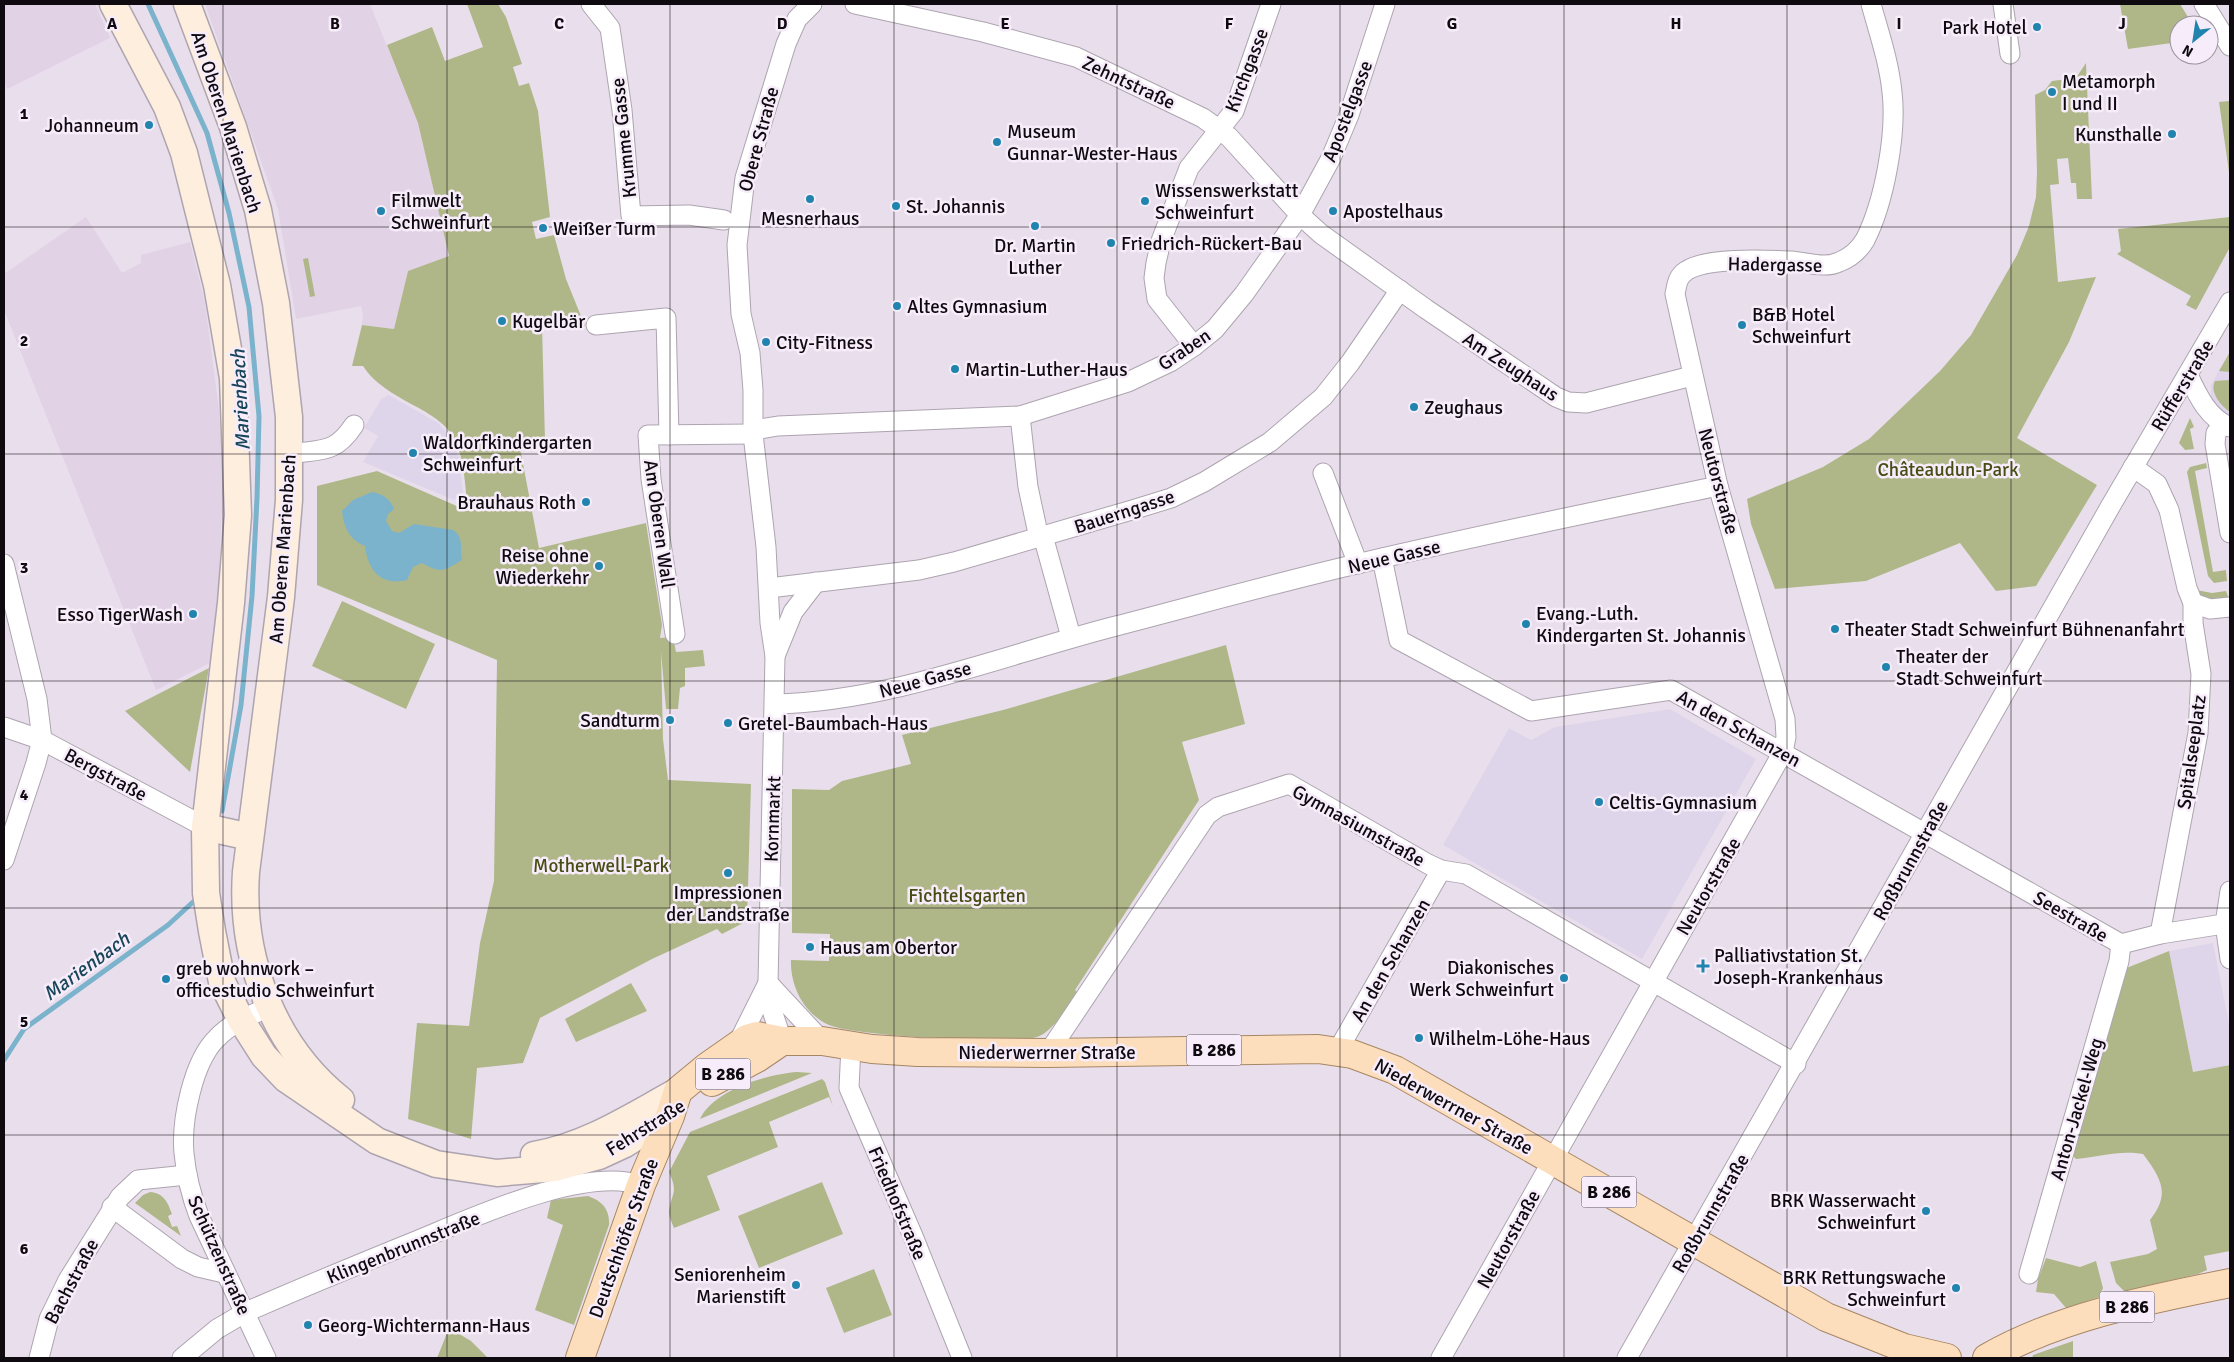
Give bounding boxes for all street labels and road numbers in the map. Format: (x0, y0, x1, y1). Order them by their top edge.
street label: Kirchgasse (1220, 25, 1274, 116)
street label: Am Oberen Marienbach (185, 28, 267, 216)
street label: Zehntstraße (1078, 51, 1179, 115)
street label: Apostelgasse (1318, 57, 1378, 166)
street label: Krumme Gasse (606, 77, 642, 199)
street label: Obere Straße (733, 84, 784, 194)
street label: Hadergasse (1727, 252, 1822, 278)
street label: Graben (1154, 323, 1216, 376)
street label: Am Zeughaus (1458, 327, 1563, 407)
street label: Rüfferstraße (2146, 335, 2220, 436)
street label: Neutorstraße (1692, 425, 1744, 537)
street label: Am Oberen Marienbach (264, 454, 302, 645)
street label: Am Oberen Wall (638, 458, 680, 590)
street label: Bauerngasse (1071, 484, 1178, 539)
street label: Neue Gasse (1346, 535, 1443, 579)
street label: Neue Gasse (877, 656, 974, 704)
street label: An den Schanzen (1672, 685, 1805, 773)
street label: Spitalseeplatz (2172, 693, 2212, 811)
street label: Bergstraße (60, 743, 151, 807)
street label: Kornmarkt (760, 775, 787, 863)
street label: Gymnasiumstraße (1288, 779, 1429, 872)
street label: Roßbrunnstraße (1868, 796, 1954, 925)
street label: Neutorstraße (1671, 833, 1747, 940)
street label: Seestraße (2029, 886, 2112, 948)
street label: An den Schanzen (1346, 895, 1436, 1026)
road number: B 286 (1186, 1034, 1242, 1066)
street label: Anton-Jackel-Weg (2045, 1035, 2109, 1183)
street label: Niederwerrner Straße (958, 1041, 1136, 1065)
street label: Niederwerrner Straße (1370, 1053, 1537, 1160)
road number: B 286 (696, 1058, 750, 1090)
street label: Fehrstraße (601, 1094, 690, 1162)
street label: Friedhofstraße (862, 1143, 932, 1264)
street label: Roßbrunnstraße (1667, 1150, 1755, 1277)
street label: Deutschhöfer Straße (584, 1155, 664, 1322)
road number: B 286 (1582, 1176, 1636, 1208)
street label: Neutorstraße (1472, 1186, 1546, 1293)
street label: Schützenstraße (182, 1192, 256, 1319)
street label: Klingenbrunnstraße (323, 1206, 484, 1290)
street label: Bachstraße (39, 1235, 104, 1328)
road number: B 286 (2100, 1291, 2154, 1322)

